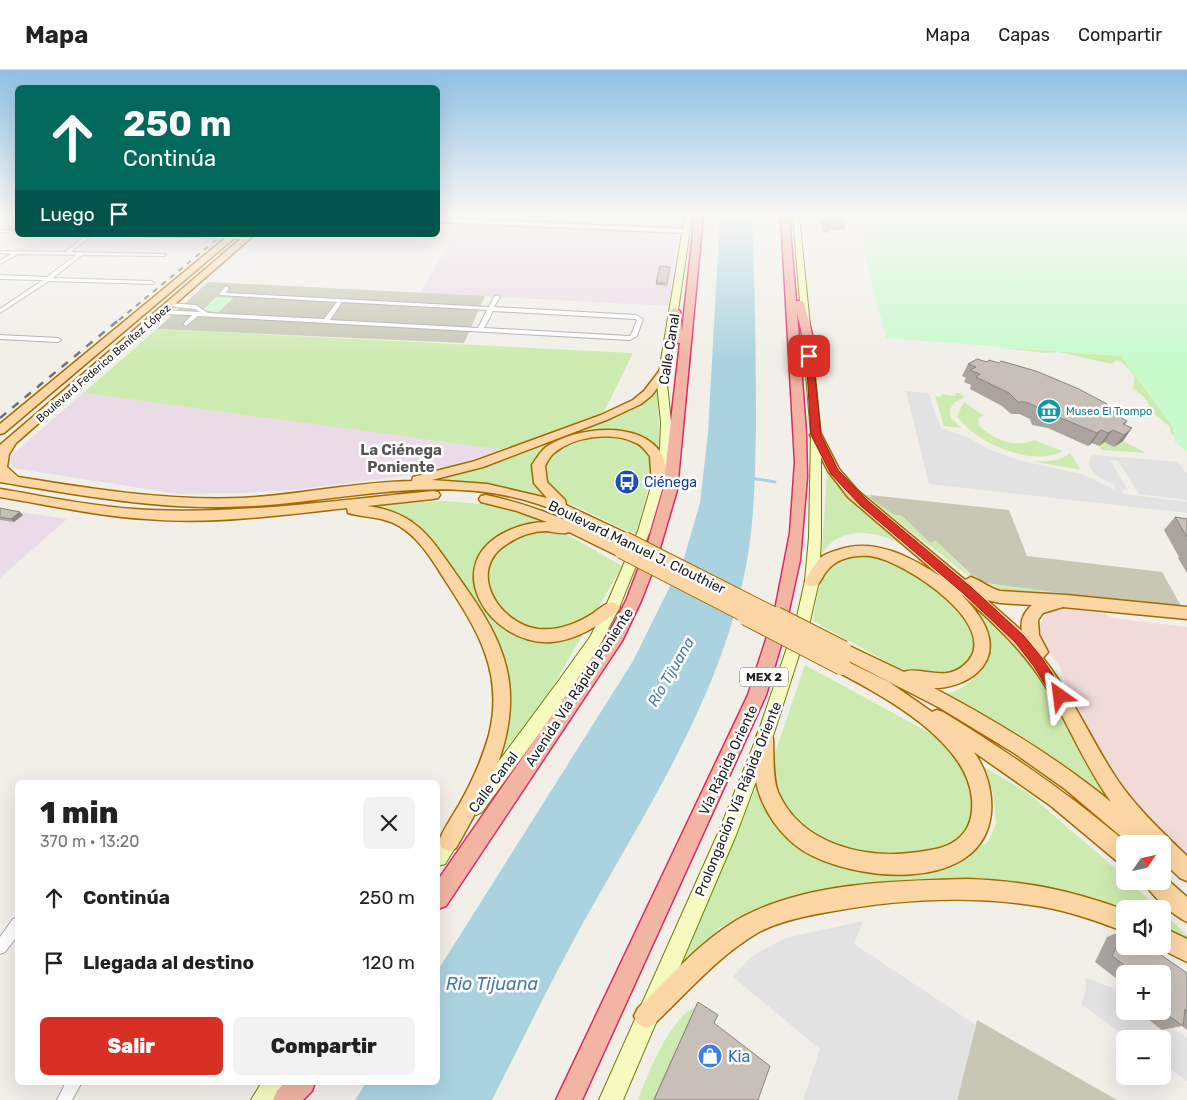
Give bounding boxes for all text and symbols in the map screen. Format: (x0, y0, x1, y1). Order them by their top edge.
text: Mapa (25, 21, 88, 49)
text: Mapa (925, 24, 970, 46)
text: Capas (998, 24, 1050, 46)
text: Compartir (1078, 24, 1162, 46)
text: 250 m (123, 103, 232, 145)
icon: ahead (40, 105, 105, 170)
text: Continúa (123, 145, 216, 172)
icon: arrive (105, 200, 133, 228)
text: Luego (40, 203, 95, 226)
street label: Boulevard Federico Benítez López (34, 301, 173, 425)
street label: Calle Canal (655, 312, 684, 386)
pin (788, 335, 830, 377)
icon: arrive (795, 342, 823, 370)
museum icon: Museo El Trompo (1036, 398, 1062, 424)
place label: Museo El Trompo (1066, 405, 1152, 418)
district label: La Ciénega Poniente (360, 441, 442, 476)
bus stop icon: Ciénega (614, 469, 640, 495)
place label: Ciénega (644, 474, 697, 491)
street label: Boulevard Manuel J. Clouthier (546, 497, 729, 598)
street label: Avenida Vía Rápida Poniente (522, 605, 637, 770)
water label: Río Tijuana (644, 634, 698, 710)
road number: MEX 2 (740, 668, 788, 686)
position arrow (1033, 669, 1085, 721)
street label: Prolongación Vía Rápida Oriente (692, 699, 785, 899)
street label: Vía Rápida Oriente (695, 702, 761, 818)
street label: Calle Canal (465, 749, 522, 816)
text: 1 min (40, 795, 118, 831)
button: close (363, 797, 415, 849)
text: 370 m · 13:20 (40, 832, 139, 851)
north arrow (1116, 835, 1171, 890)
map controls (1116, 835, 1171, 1085)
icon: ahead (40, 884, 68, 912)
text: Continúa (83, 886, 170, 909)
text: 250 m (359, 886, 415, 909)
button: sound (1116, 900, 1171, 955)
icon: arrive (40, 949, 68, 977)
text: Llegada al destino (83, 951, 254, 974)
text: 120 m (362, 951, 415, 974)
button: + (1116, 965, 1171, 1020)
water label: Rio Tijuana (446, 973, 539, 995)
button: Salir (40, 1017, 223, 1075)
button: Compartir (233, 1017, 415, 1075)
button: − (1116, 1030, 1171, 1085)
shop icon: Kia (697, 1043, 723, 1069)
place label: Kia (728, 1047, 750, 1066)

